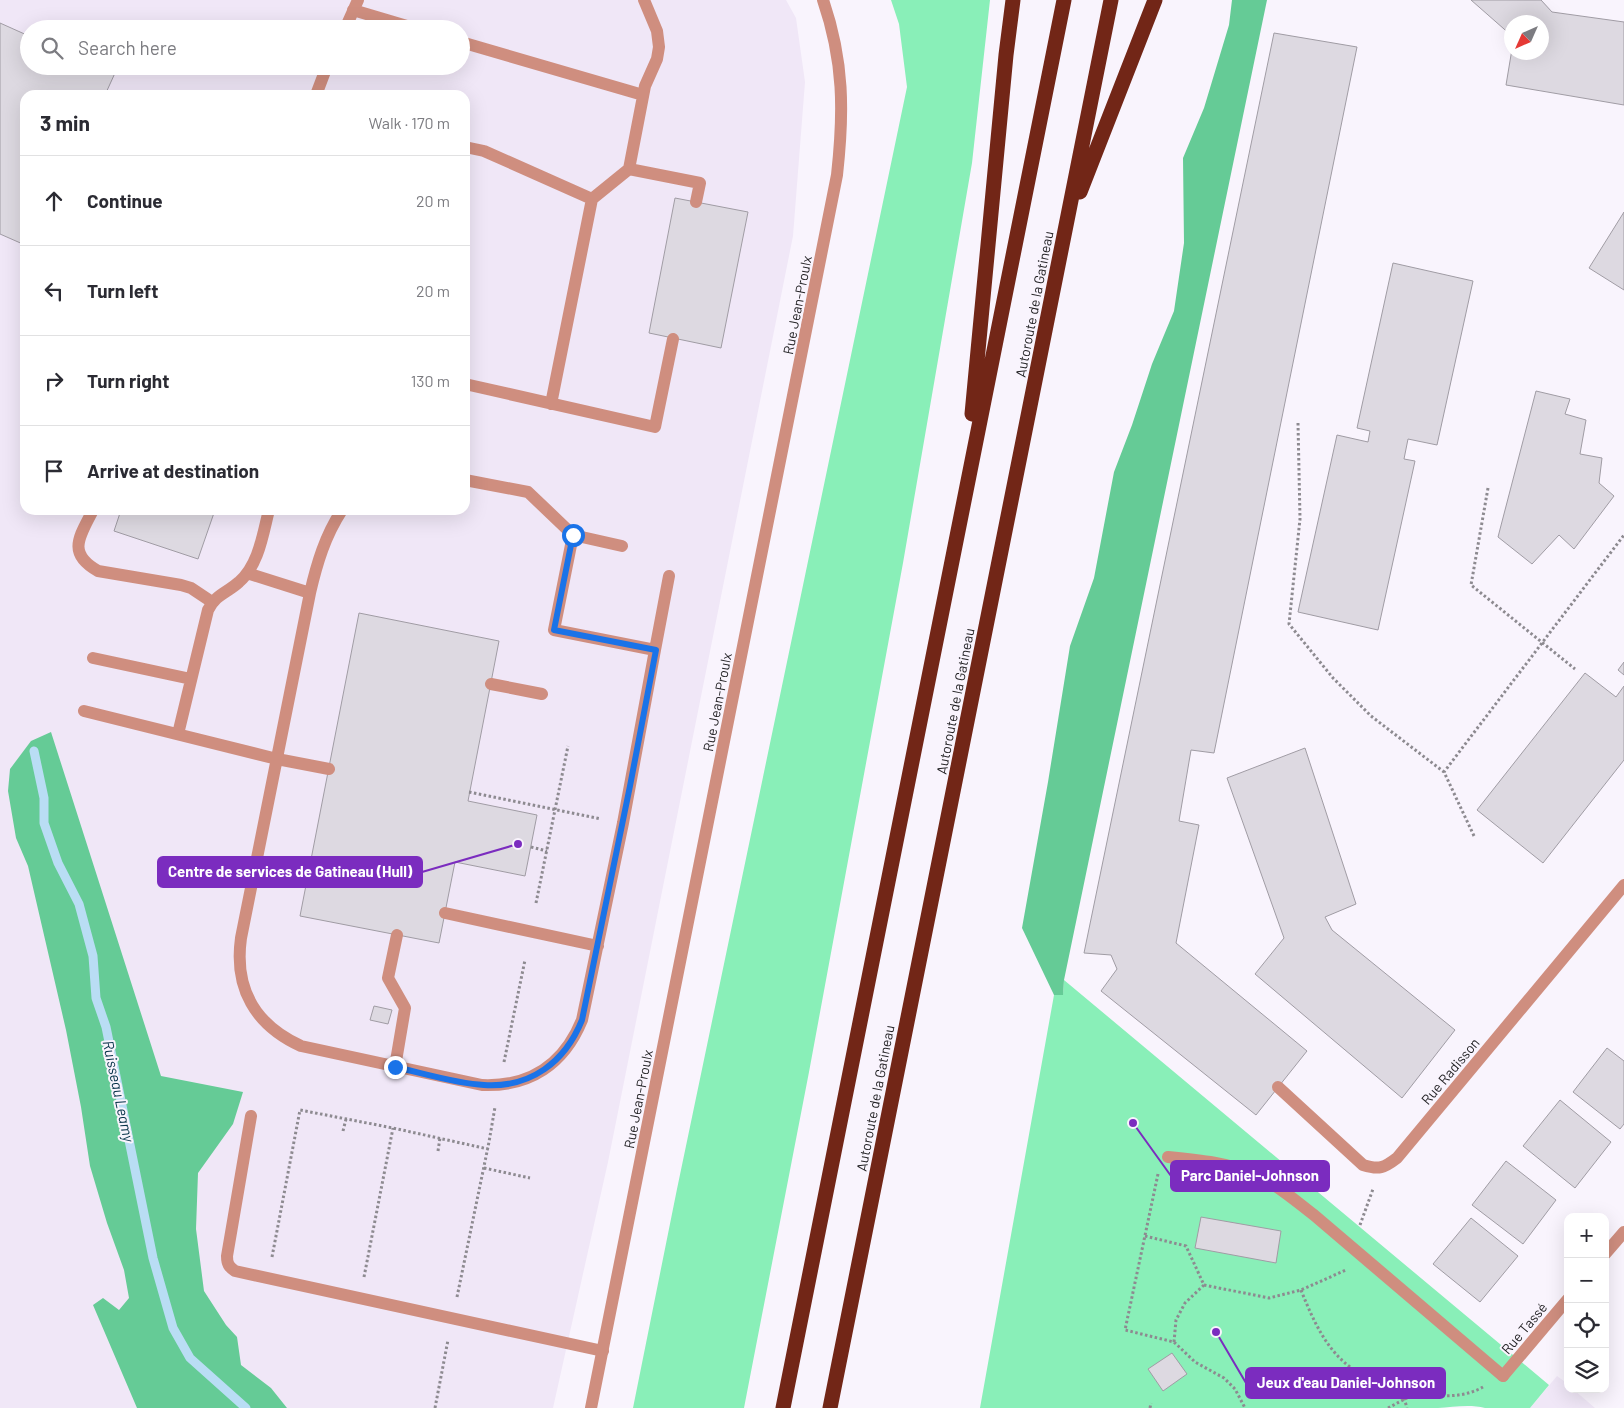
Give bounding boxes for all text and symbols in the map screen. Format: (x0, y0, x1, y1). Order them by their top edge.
north arrow (1504, 15, 1549, 60)
search box (20, 20, 470, 75)
icon: search (38, 34, 66, 62)
text: Search here (78, 36, 177, 59)
text: 3 min (40, 110, 90, 135)
text: Walk · 170 m (368, 113, 450, 132)
icon: ahead (40, 187, 68, 215)
text: Continue (87, 189, 163, 212)
text: 20 m (416, 191, 450, 210)
street label: Autoroute de la Gatineau (1011, 229, 1057, 379)
street label: Rue Jean-Proulx (779, 254, 815, 356)
icon: left (40, 277, 68, 305)
text: Turn left (87, 279, 158, 302)
text: 20 m (416, 281, 450, 300)
icon: right (40, 367, 68, 395)
text: Turn right (87, 369, 169, 392)
text: 130 m (411, 371, 450, 390)
icon: arrive (40, 457, 68, 485)
text: Arrive at destination (87, 459, 259, 482)
route start (562, 524, 585, 547)
street label: Autoroute de la Gatineau (932, 626, 978, 776)
street label: Rue Jean-Proulx (699, 651, 735, 753)
callout: Centre de services de Gatineau (Hull) (158, 857, 422, 887)
text: Centre de services de Gatineau (Hull) (168, 862, 413, 880)
street label: Autoroute de la Gatineau (852, 1023, 898, 1173)
street label: Rue Radisson (1417, 1034, 1483, 1108)
water label: Ruisseau Leamy (99, 1039, 139, 1145)
street label: Rue Jean-Proulx (620, 1048, 656, 1150)
route end (384, 1056, 407, 1079)
callout: Parc Daniel-Johnson (1171, 1161, 1329, 1191)
text: Parc Daniel-Johnson (1181, 1166, 1319, 1184)
map controls (1564, 1213, 1609, 1393)
button: + (1564, 1213, 1609, 1258)
button: − (1564, 1258, 1609, 1303)
street label: Rue Tassé (1498, 1299, 1550, 1357)
button: locate (1564, 1303, 1609, 1348)
button: layers (1564, 1348, 1609, 1393)
callout: Jeux d'eau Daniel-Johnson (1246, 1368, 1445, 1398)
text: Jeux d'eau Daniel-Johnson (1257, 1373, 1435, 1391)

